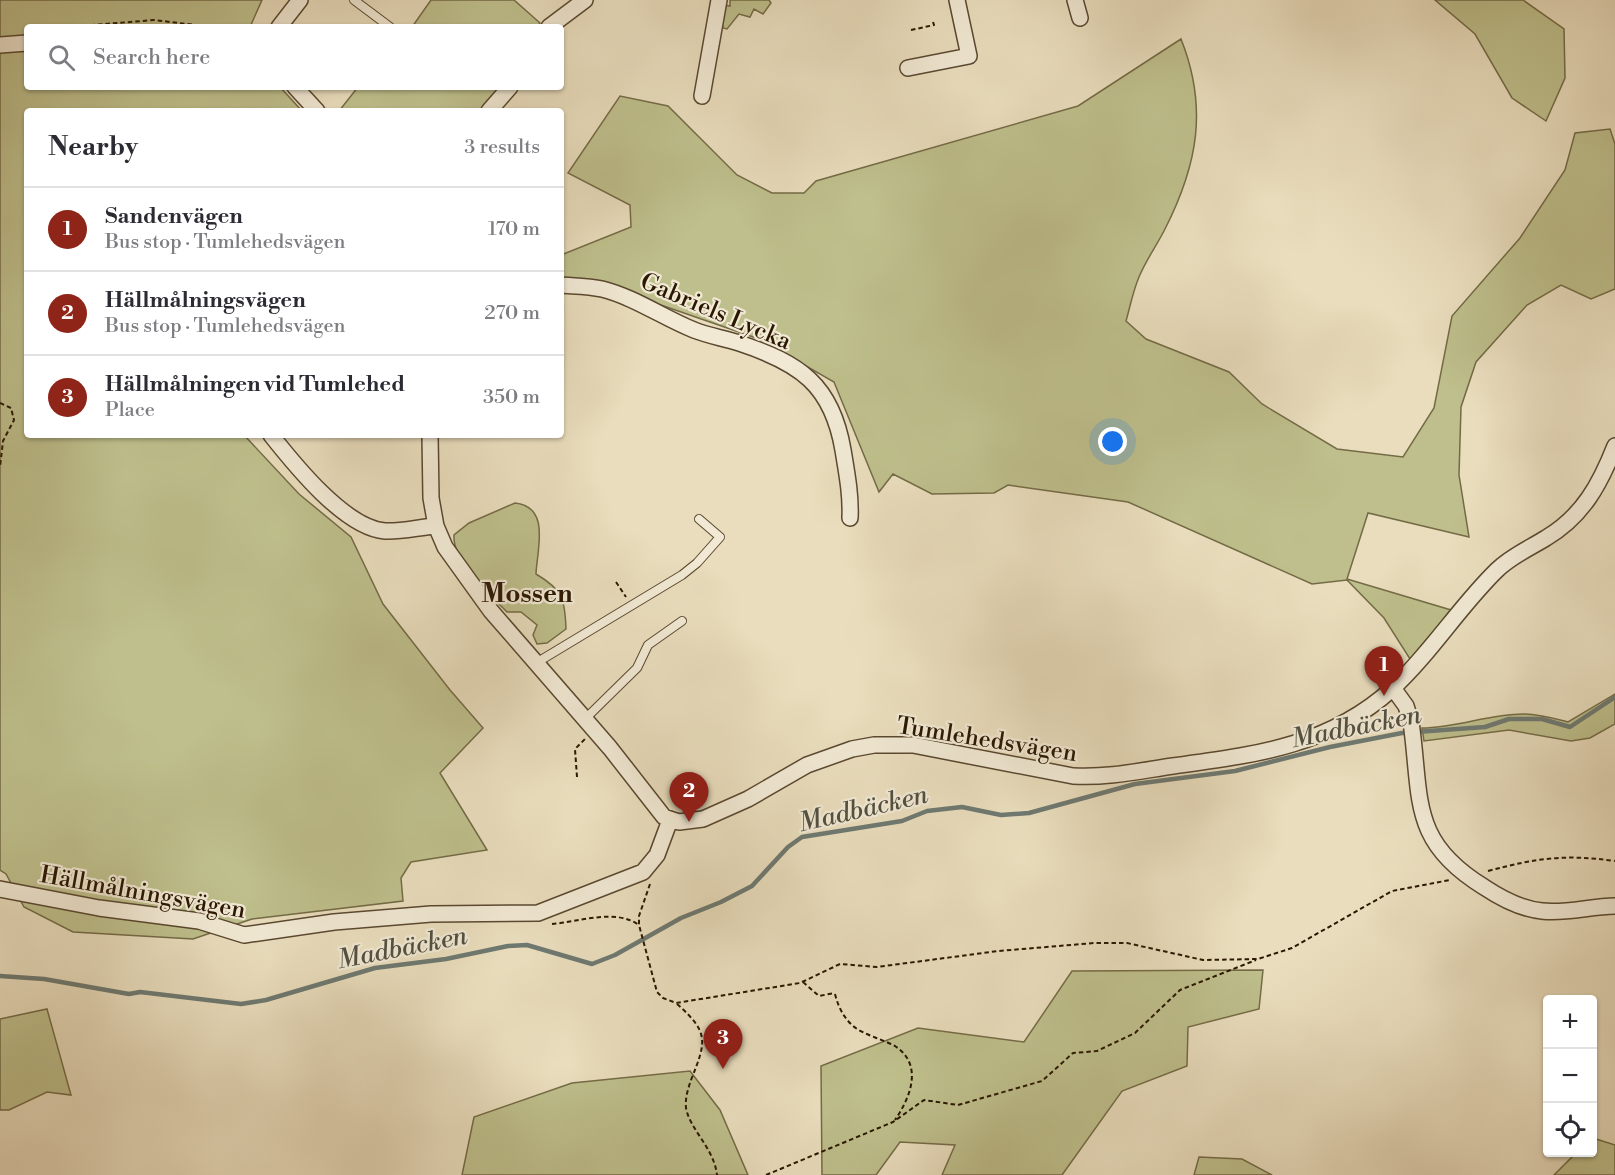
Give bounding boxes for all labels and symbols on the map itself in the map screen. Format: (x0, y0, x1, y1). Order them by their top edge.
street label: Gabriels Lycka (636, 267, 796, 358)
your location (1098, 427, 1127, 456)
district label: Mossen (481, 578, 573, 610)
pin: 1 (1364, 646, 1404, 696)
water label: Madbäcken (1288, 699, 1424, 755)
street label: Tumlehedsvägen (894, 711, 1079, 769)
pin: 2 (670, 772, 708, 822)
water label: Madbäcken (795, 778, 931, 839)
street label: Hällmålningsvägen (38, 860, 248, 926)
water label: Madbäcken (334, 920, 470, 976)
pin: 3 (704, 1020, 742, 1069)

